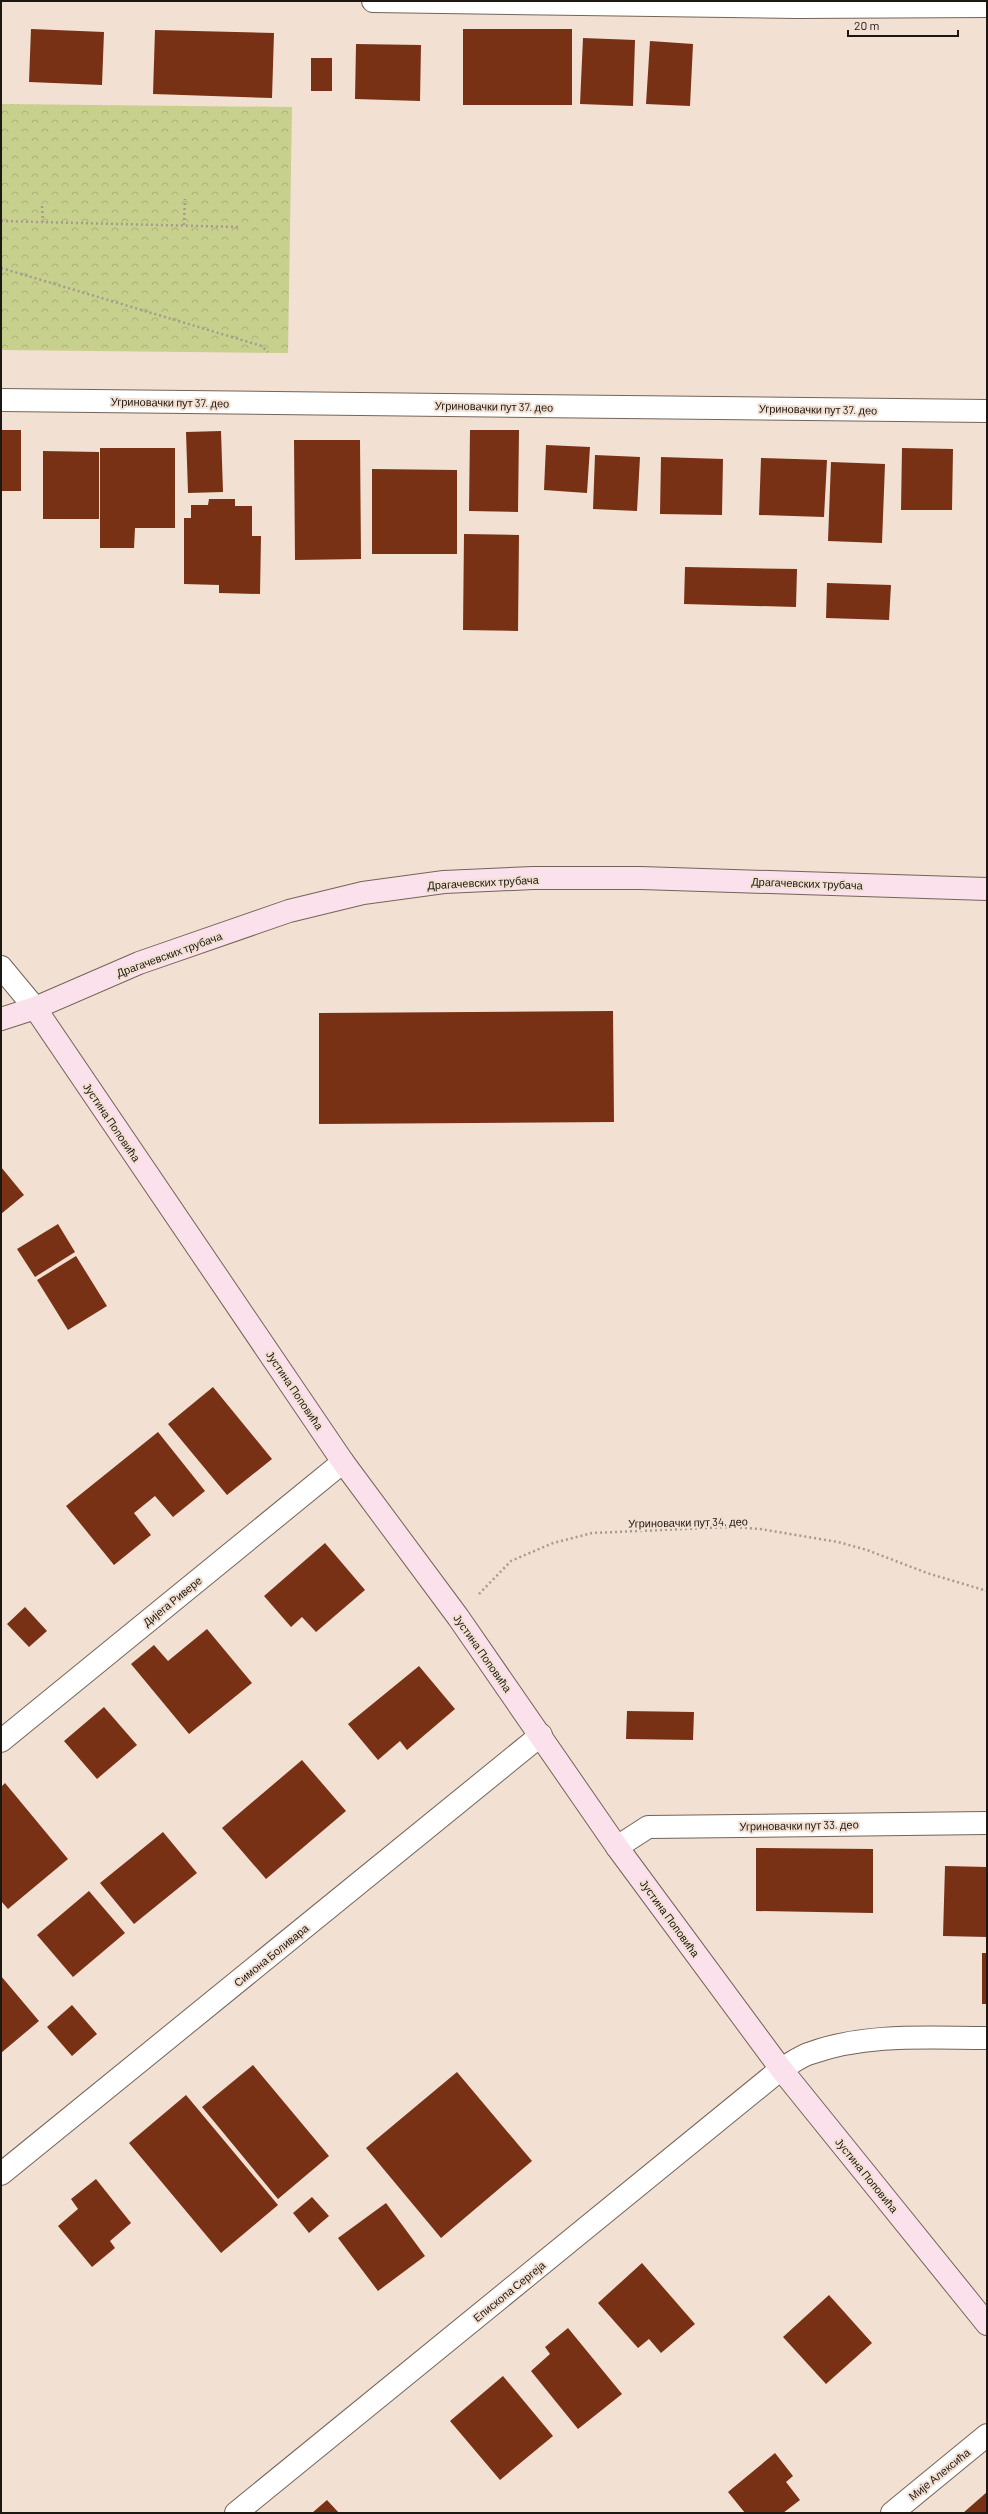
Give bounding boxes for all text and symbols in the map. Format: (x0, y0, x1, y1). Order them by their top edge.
scale bar (848, 12, 958, 38)
text: 20 m (854, 18, 880, 32)
street label: Угриновачки пут 37. део (111, 394, 229, 410)
street label: Угриновачки пут 37. део (435, 398, 553, 414)
street label: Угриновачки пут 37. део (759, 401, 877, 417)
street label: Драгачевских трубача (427, 873, 540, 891)
street label: Драгачевских трубача (751, 875, 864, 891)
street label: Драгачевских трубача (114, 929, 224, 979)
street label: Јустина Поповића (81, 1080, 144, 1165)
street label: Јустина Поповића (264, 1348, 327, 1433)
street label: Угриновачки пут 34. део (628, 1514, 748, 1530)
street label: Дијега Ривере (140, 1573, 204, 1629)
street label: Јустина Поповића (451, 1611, 515, 1695)
street label: Угриновачки пут 33. део (739, 1817, 859, 1833)
street label: Јустина Поповића (638, 1877, 703, 1960)
street label: Симона Боливара (231, 1920, 311, 1989)
street label: Јустина Поповића (833, 2135, 902, 2216)
street label: Епископа Сергеја (470, 2257, 548, 2324)
street label: Мије Алексића (906, 2445, 973, 2503)

